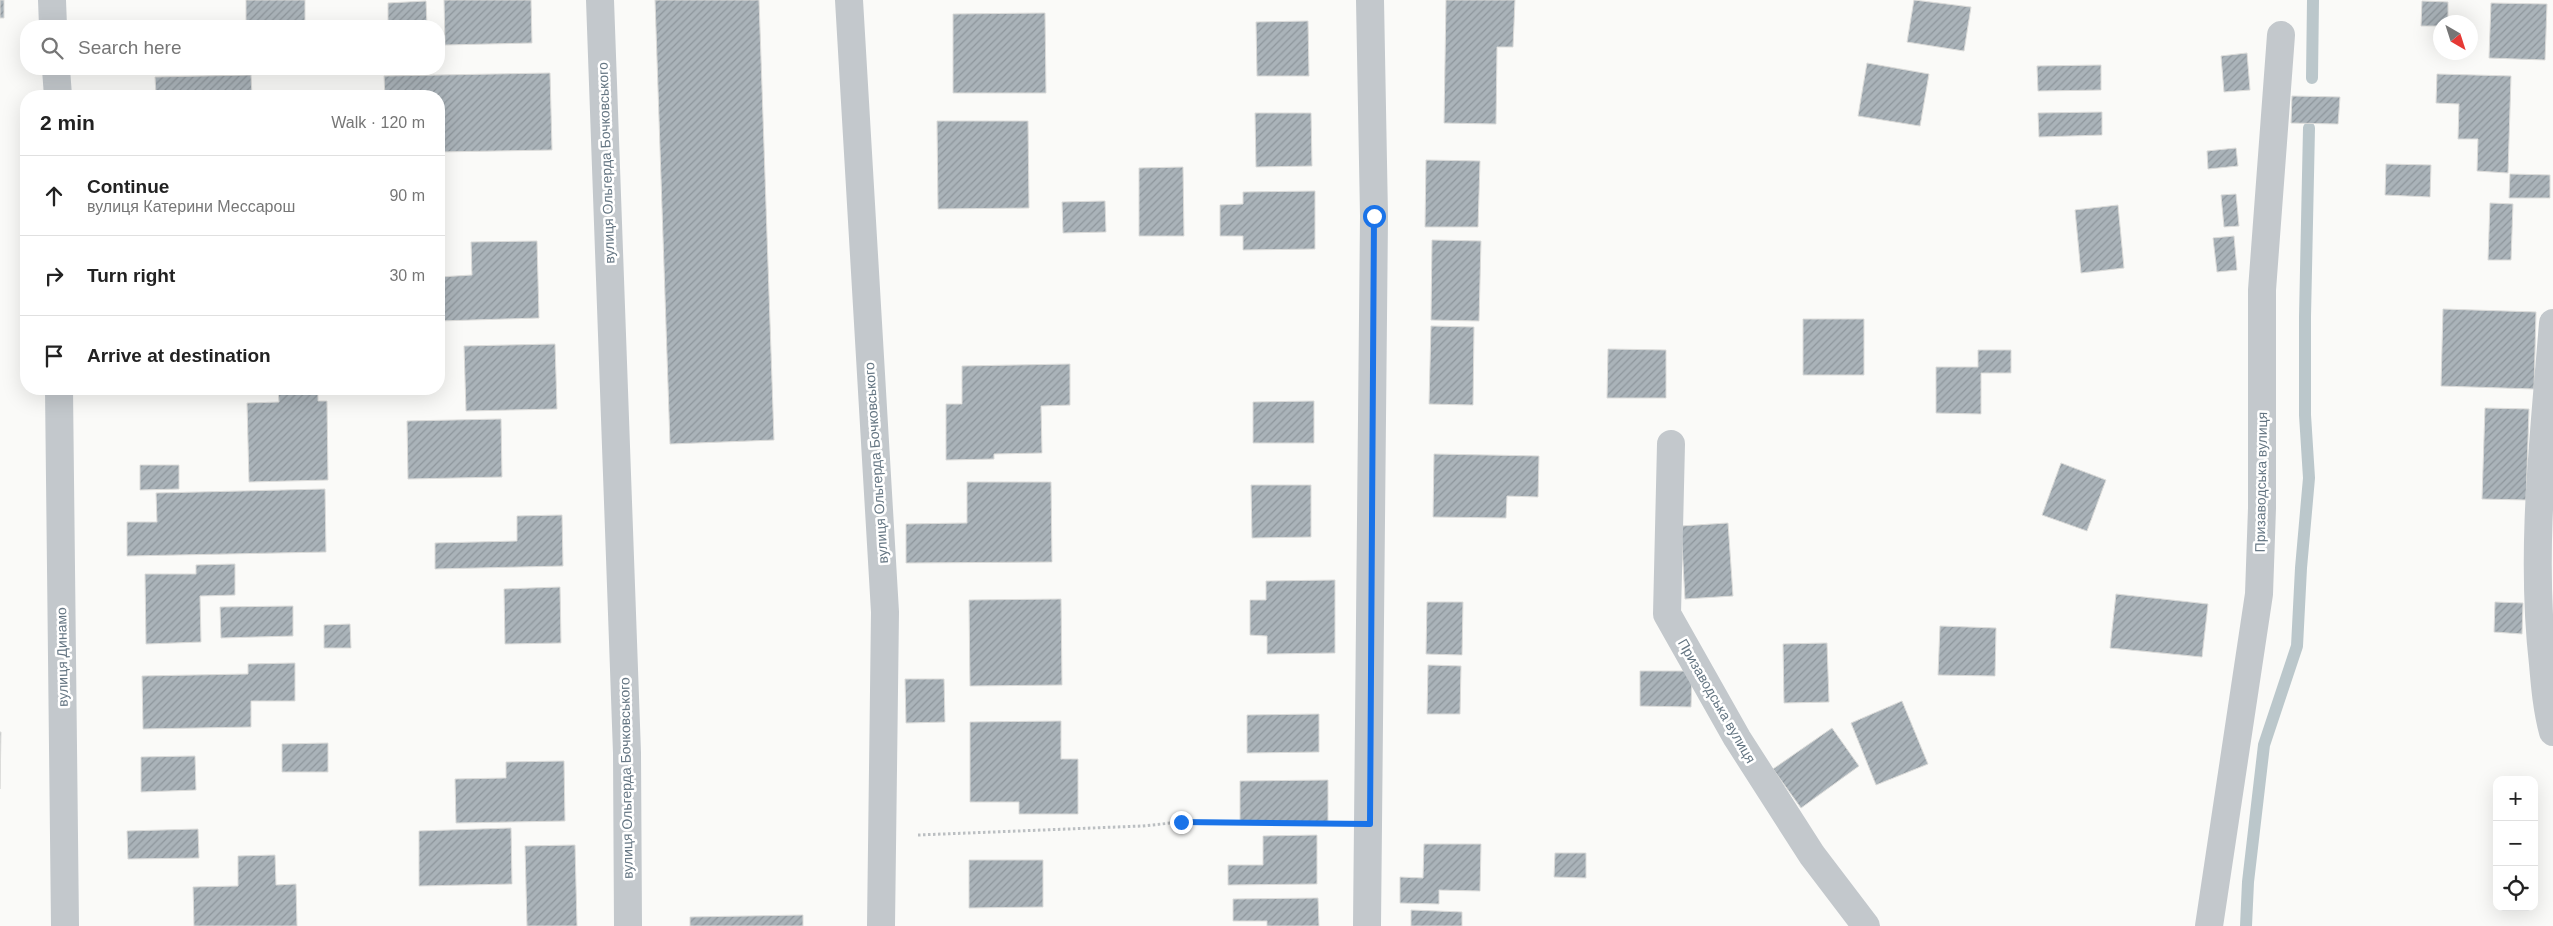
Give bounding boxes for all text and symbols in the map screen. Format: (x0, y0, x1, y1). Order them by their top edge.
north arrow (2433, 15, 2478, 60)
search box (20, 20, 445, 75)
icon: search (38, 34, 66, 62)
text: Search here (78, 37, 182, 58)
street label: вулиця Ольгерда Бочковського (594, 62, 618, 264)
text: 2 min (40, 111, 95, 134)
text: Walk · 120 m (331, 114, 425, 131)
text: Continue (87, 176, 169, 197)
icon: ahead (40, 182, 68, 210)
text: 90 m (389, 187, 425, 204)
text: вулиця Катерини Мессарош (87, 198, 295, 215)
route start (1363, 205, 1386, 228)
icon: right (40, 262, 68, 290)
text: Turn right (87, 265, 175, 286)
text: 30 m (389, 267, 425, 284)
icon: arrive (40, 342, 68, 370)
text: Arrive at destination (87, 345, 271, 366)
street label: вулиця Ольгерда Бочковського (861, 362, 891, 564)
street label: Призаводська вулиця (2252, 412, 2270, 552)
street label: вулиця Динамо (53, 607, 71, 707)
street label: Призаводська вулиця (1675, 636, 1759, 766)
street label: вулиця Ольгерда Бочковського (616, 677, 636, 879)
map controls (2493, 776, 2538, 911)
button: + (2493, 776, 2538, 821)
route end (1170, 811, 1193, 834)
button: − (2493, 821, 2538, 866)
button: locate (2493, 866, 2538, 911)

